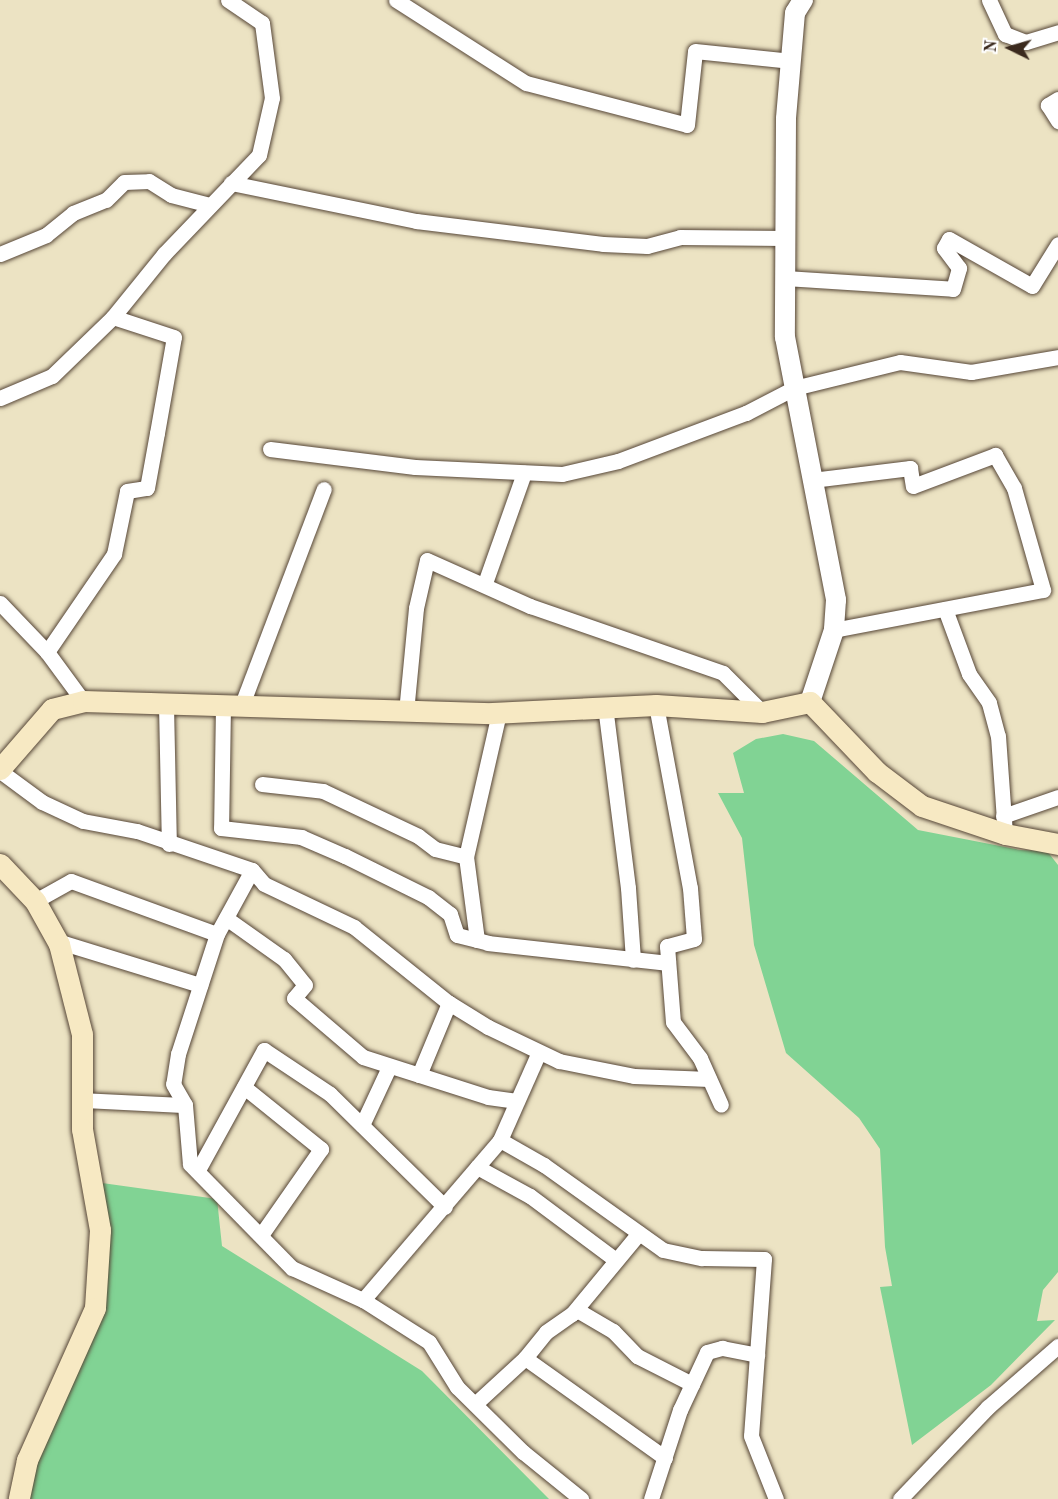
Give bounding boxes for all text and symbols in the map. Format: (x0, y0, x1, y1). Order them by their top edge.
north arrow (980, 18, 1040, 78)
text: N (984, 40, 1001, 53)

